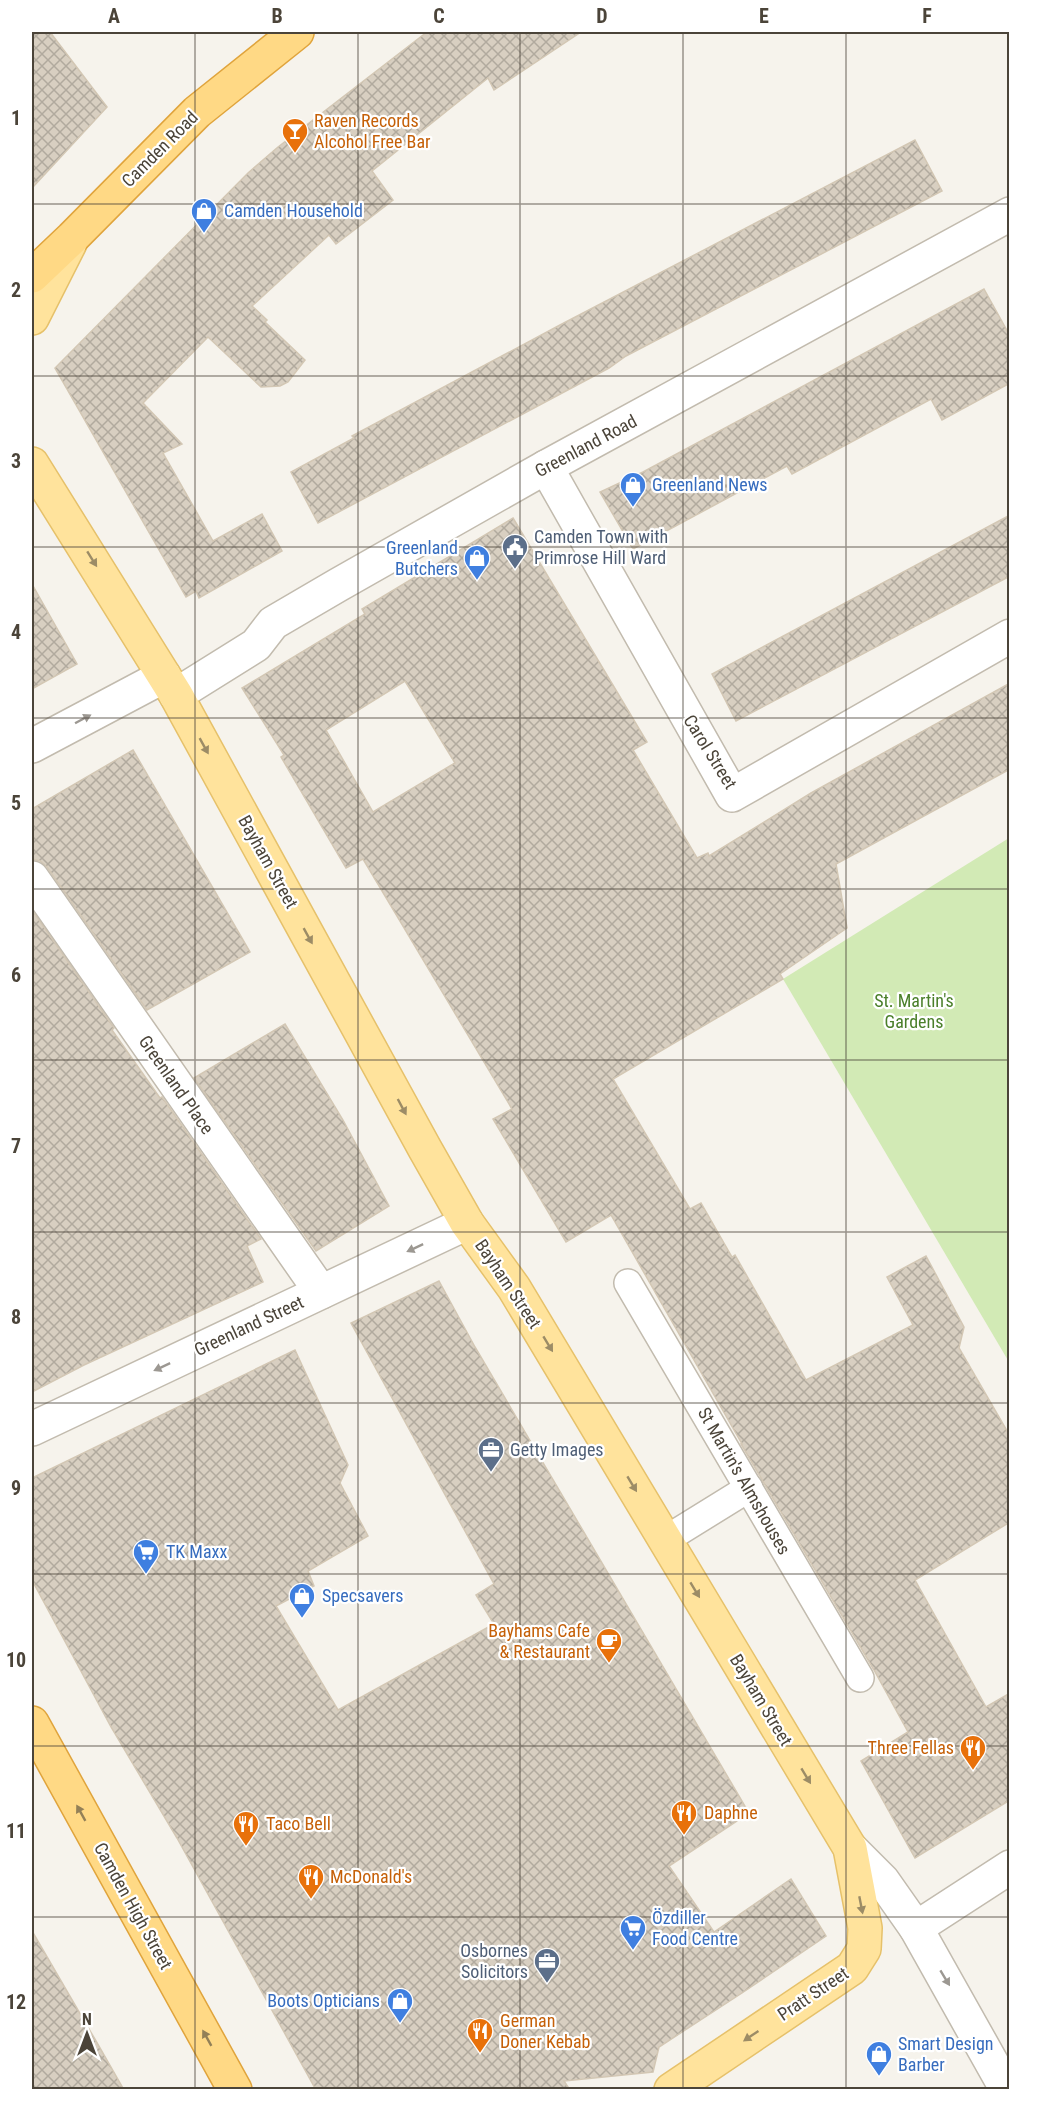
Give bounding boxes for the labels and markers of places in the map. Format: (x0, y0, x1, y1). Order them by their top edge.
place label: Raven Records Alcohol Free Bar (314, 110, 431, 152)
bar icon: Raven Records Alcohol Free Bar (280, 116, 310, 154)
shop icon: Camden Household (189, 196, 219, 234)
place label: Camden Household (224, 200, 363, 221)
shop icon: Greenland News (618, 470, 648, 508)
place label: Greenland News (652, 474, 768, 495)
place label: Camden Town with Primrose Hill Ward (534, 526, 668, 568)
public building icon: Camden Town with Primrose Hill Ward (500, 532, 530, 570)
place label: Greenland Butchers (386, 537, 458, 579)
shop icon: Greenland Butchers (462, 543, 492, 581)
office icon: Getty Images (476, 1435, 506, 1473)
place label: Getty Images (510, 1439, 604, 1460)
supermarket icon: TK Maxx (131, 1537, 161, 1575)
place label: TK Maxx (166, 1541, 227, 1562)
shop icon: Specsavers (287, 1581, 317, 1619)
place label: Specsavers (322, 1585, 403, 1606)
place label: Bayhams Cafe & Restaurant (488, 1620, 590, 1662)
cafe icon: Bayhams Cafe & Restaurant (594, 1626, 624, 1664)
restaurant icon: Three Fellas (958, 1733, 988, 1771)
place label: Three Fellas (868, 1737, 954, 1758)
restaurant icon: Daphne (669, 1798, 699, 1836)
place label: Daphne (704, 1802, 758, 1823)
restaurant icon: Taco Bell (231, 1809, 261, 1847)
place label: Taco Bell (266, 1813, 331, 1834)
restaurant icon: McDonald's (296, 1862, 326, 1900)
place label: McDonald's (330, 1866, 412, 1887)
place label: Özdiller Food Centre (652, 1907, 738, 1949)
supermarket icon: Özdiller Food Centre (618, 1913, 648, 1951)
place label: Osbornes Solicitors (460, 1940, 528, 1982)
office icon: Osbornes Solicitors (532, 1946, 562, 1984)
shop icon: Boots Opticians (385, 1986, 415, 2024)
place label: Boots Opticians (267, 1990, 380, 2011)
place label: German Doner Kebab (500, 2010, 591, 2052)
restaurant icon: German Doner Kebab (465, 2016, 495, 2054)
place label: Smart Design Barber (898, 2033, 994, 2075)
shop icon: Smart Design Barber (864, 2039, 894, 2077)

